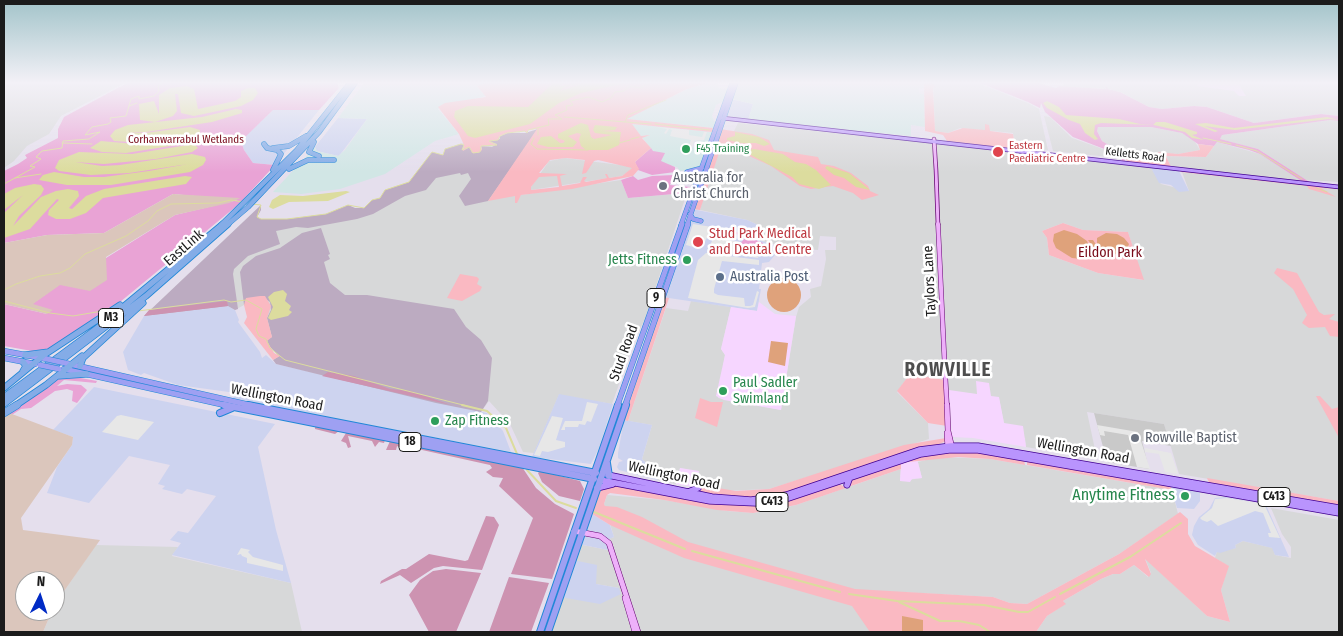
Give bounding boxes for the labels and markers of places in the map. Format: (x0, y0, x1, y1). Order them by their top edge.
place label: Eastern Paediatric Centre (1009, 139, 1086, 165)
place label: F45 Training (696, 142, 749, 156)
marker: F45 Training (680, 143, 692, 155)
marker: Eastern Paediatric Centre (991, 145, 1005, 159)
place label: Australia for Christ Church (673, 170, 749, 202)
marker: Australia for Christ Church (657, 180, 669, 192)
place label: Stud Park Medical and Dental Centre (709, 226, 812, 258)
marker: Stud Park Medical and Dental Centre (691, 235, 705, 249)
place label: Jetts Fitness (608, 252, 677, 268)
marker: Jetts Fitness (681, 254, 693, 266)
place label: Australia Post (730, 269, 809, 285)
marker: Australia Post (714, 271, 726, 283)
place label: Paul Sadler Swimland (733, 375, 797, 408)
marker: Paul Sadler Swimland (717, 385, 729, 397)
place label: Zap Fitness (445, 413, 509, 429)
marker: Zap Fitness (429, 415, 441, 427)
place label: Rowville Baptist (1145, 430, 1237, 446)
marker: Rowville Baptist (1129, 432, 1141, 444)
place label: Anytime Fitness (1072, 486, 1175, 506)
marker: Anytime Fitness (1179, 490, 1191, 502)

